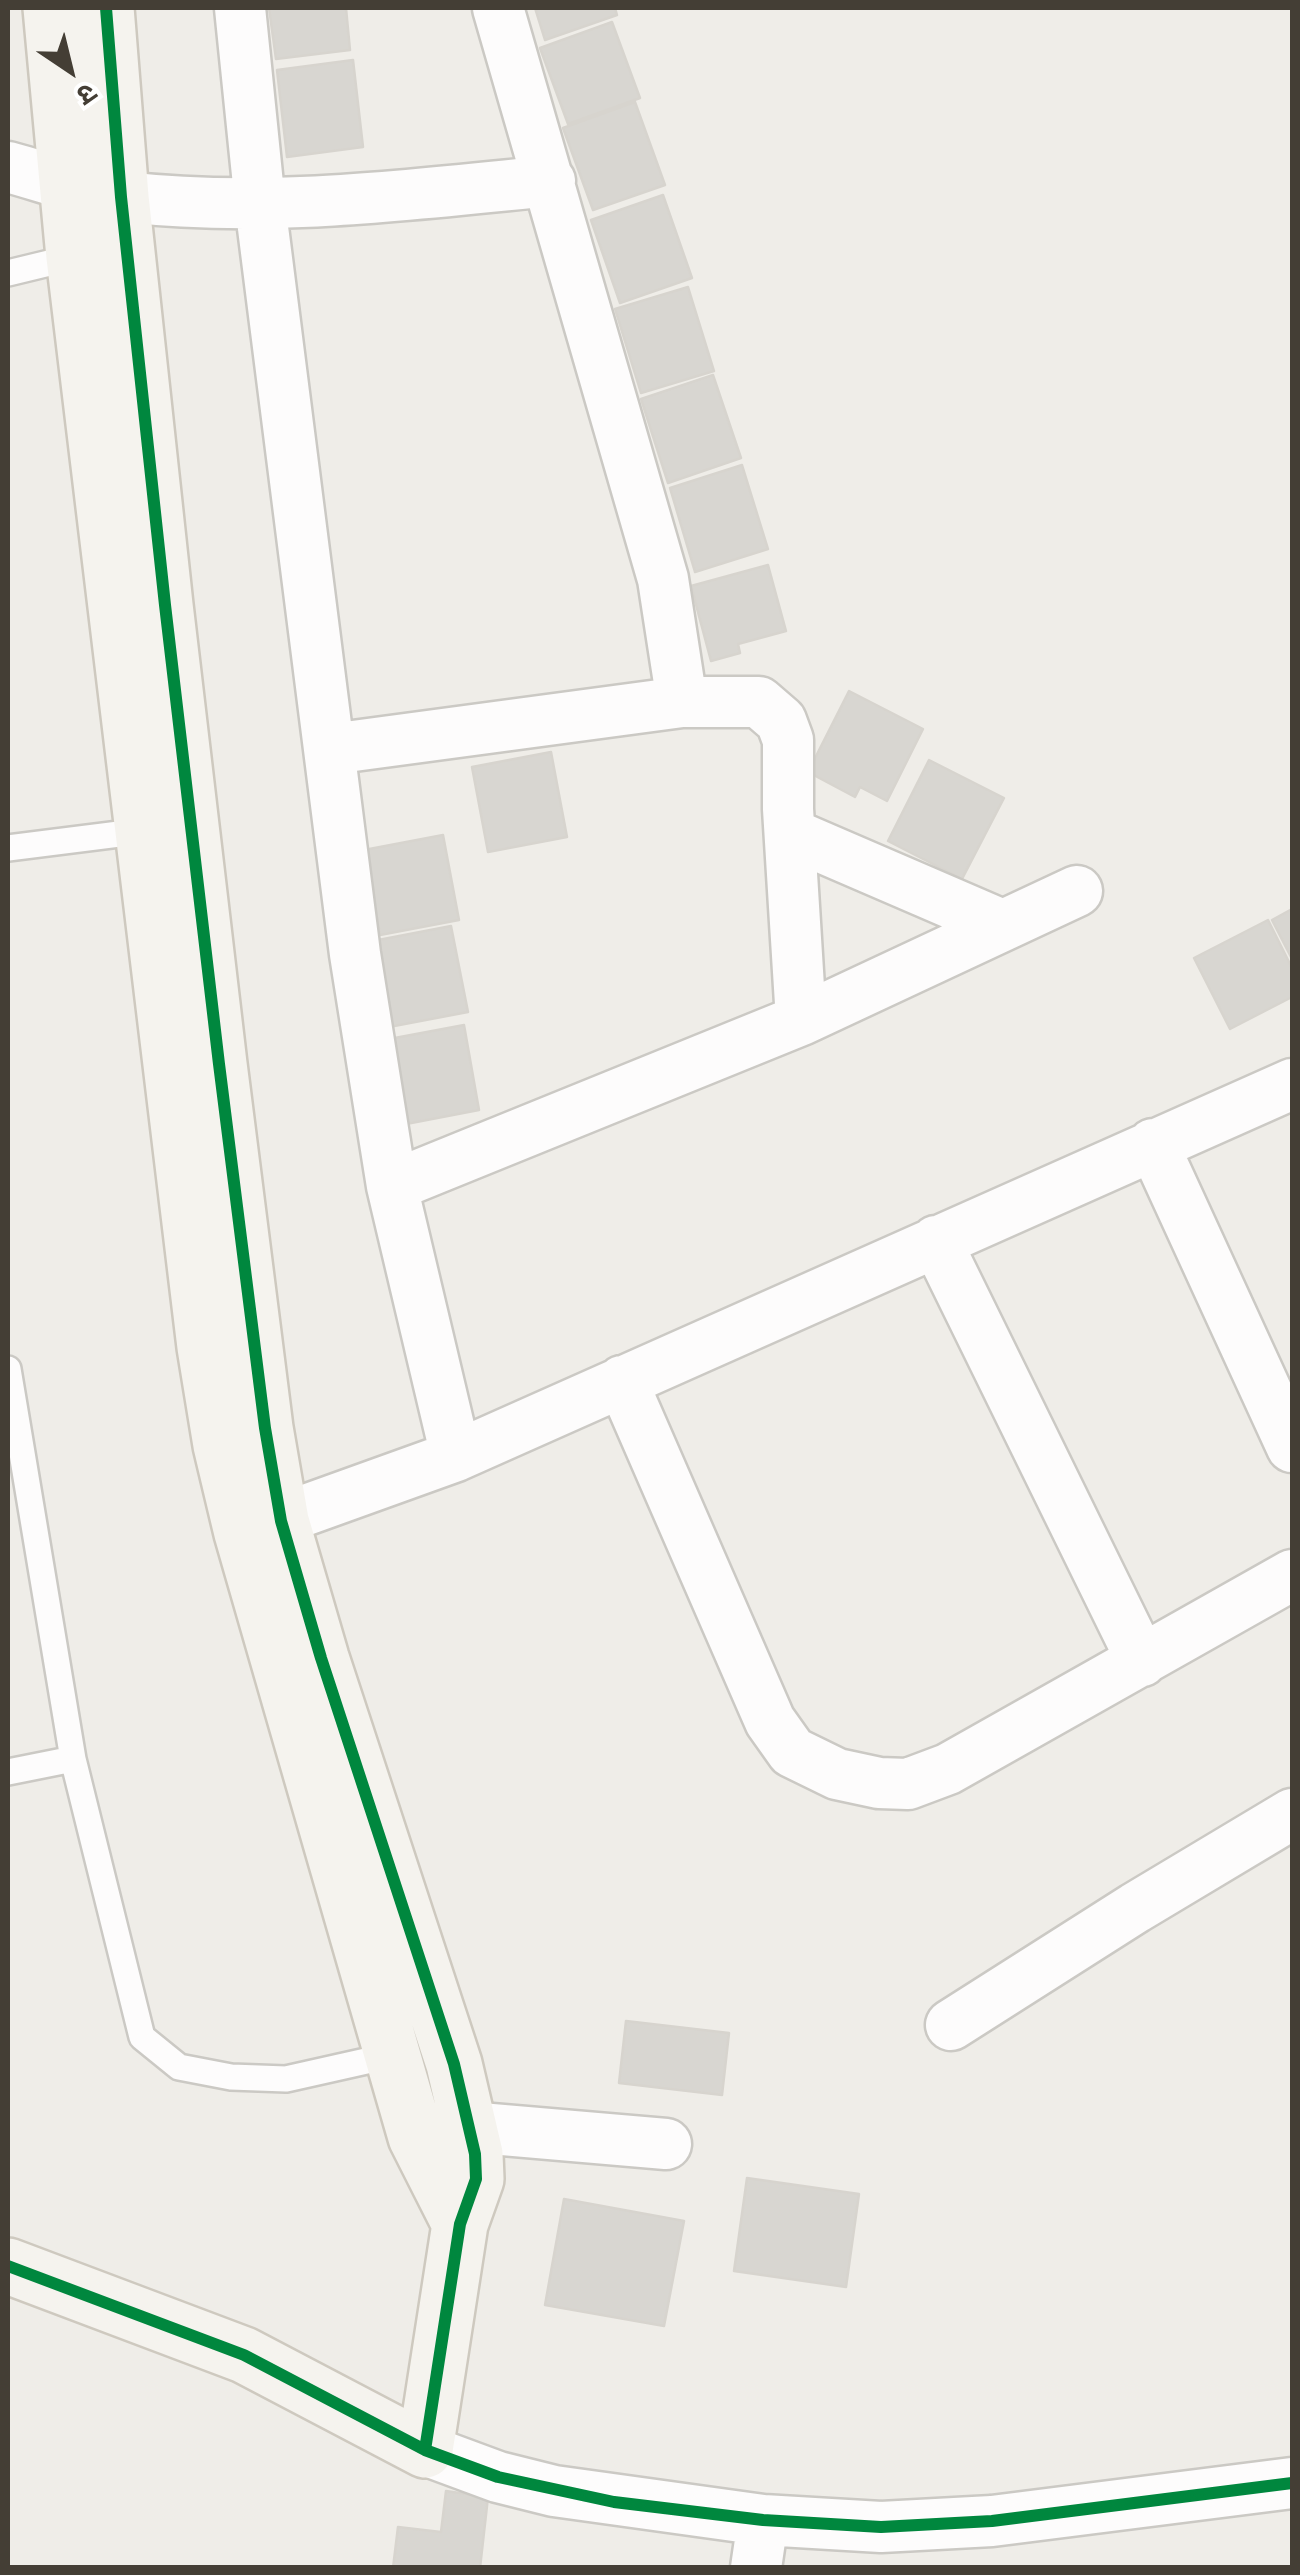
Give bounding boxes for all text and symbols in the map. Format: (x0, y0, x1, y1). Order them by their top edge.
north arrow (20, 20, 120, 120)
text: उ (71, 76, 104, 114)

